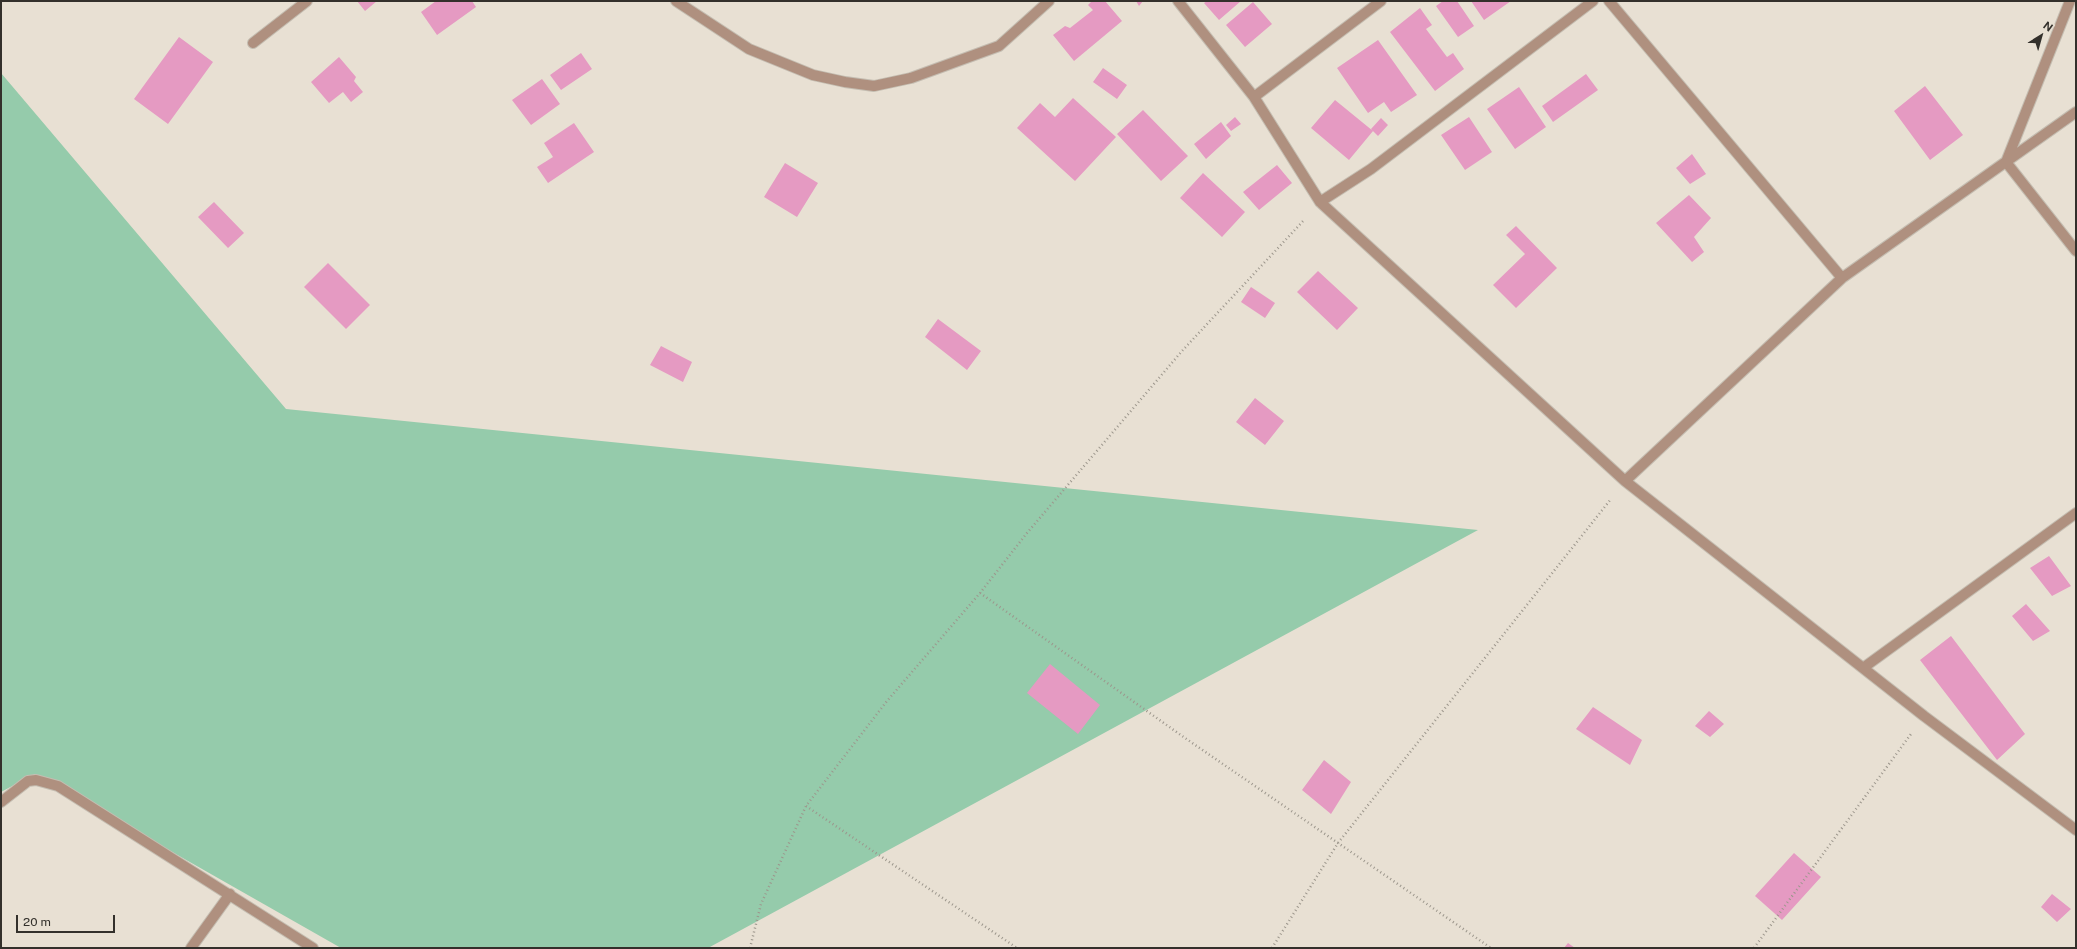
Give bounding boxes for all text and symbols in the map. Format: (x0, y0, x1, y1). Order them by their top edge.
north arrow (2021, 16, 2061, 56)
text: N (2041, 19, 2055, 34)
scale bar (18, 907, 117, 933)
text: 20 m (23, 915, 51, 929)

